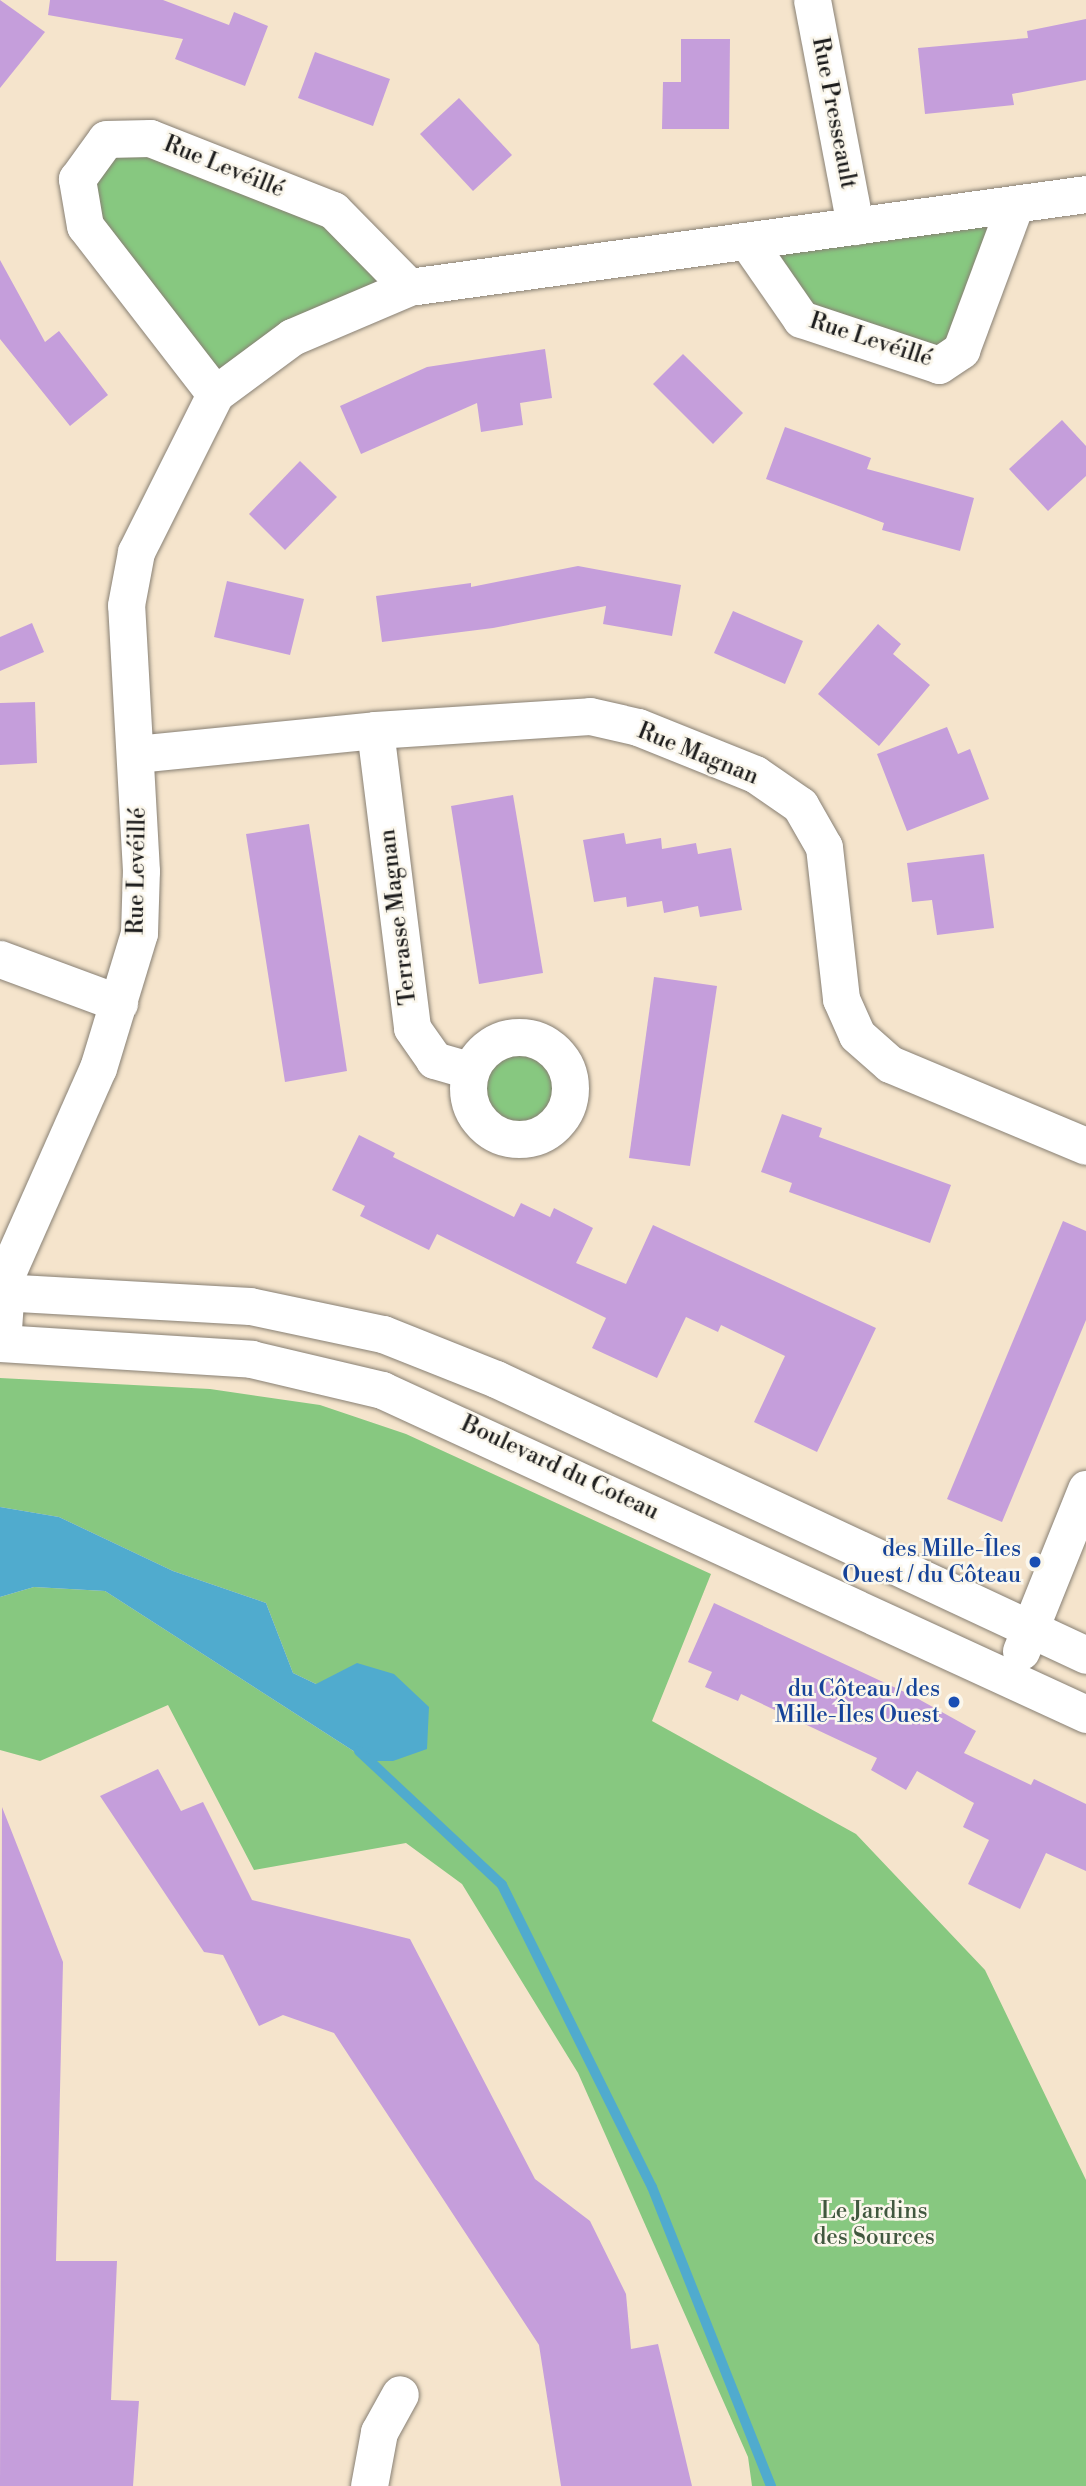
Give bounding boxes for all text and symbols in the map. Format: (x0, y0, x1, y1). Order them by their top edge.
street label: Rue Presseault (806, 35, 862, 191)
street label: Rue Levéillé (160, 130, 288, 204)
street label: Rue Levéillé (806, 307, 936, 373)
street label: Rue Magnan (633, 717, 763, 791)
street label: Rue Levéillé (122, 807, 152, 935)
street label: Terrasse Magnan (374, 827, 422, 1007)
street label: Boulevard du Coteau (457, 1410, 663, 1526)
place label: des Mille-Îles Ouest / du Côteau (842, 1535, 1021, 1589)
marker: des Mille-Îles Ouest / du Côteau (1027, 1554, 1043, 1570)
place label: du Côteau / des Mille-Îles Ouest (775, 1675, 940, 1729)
marker: du Côteau / des Mille-Îles Ouest (946, 1694, 962, 1710)
park label: Le Jardins des Sources (813, 2197, 935, 2251)

